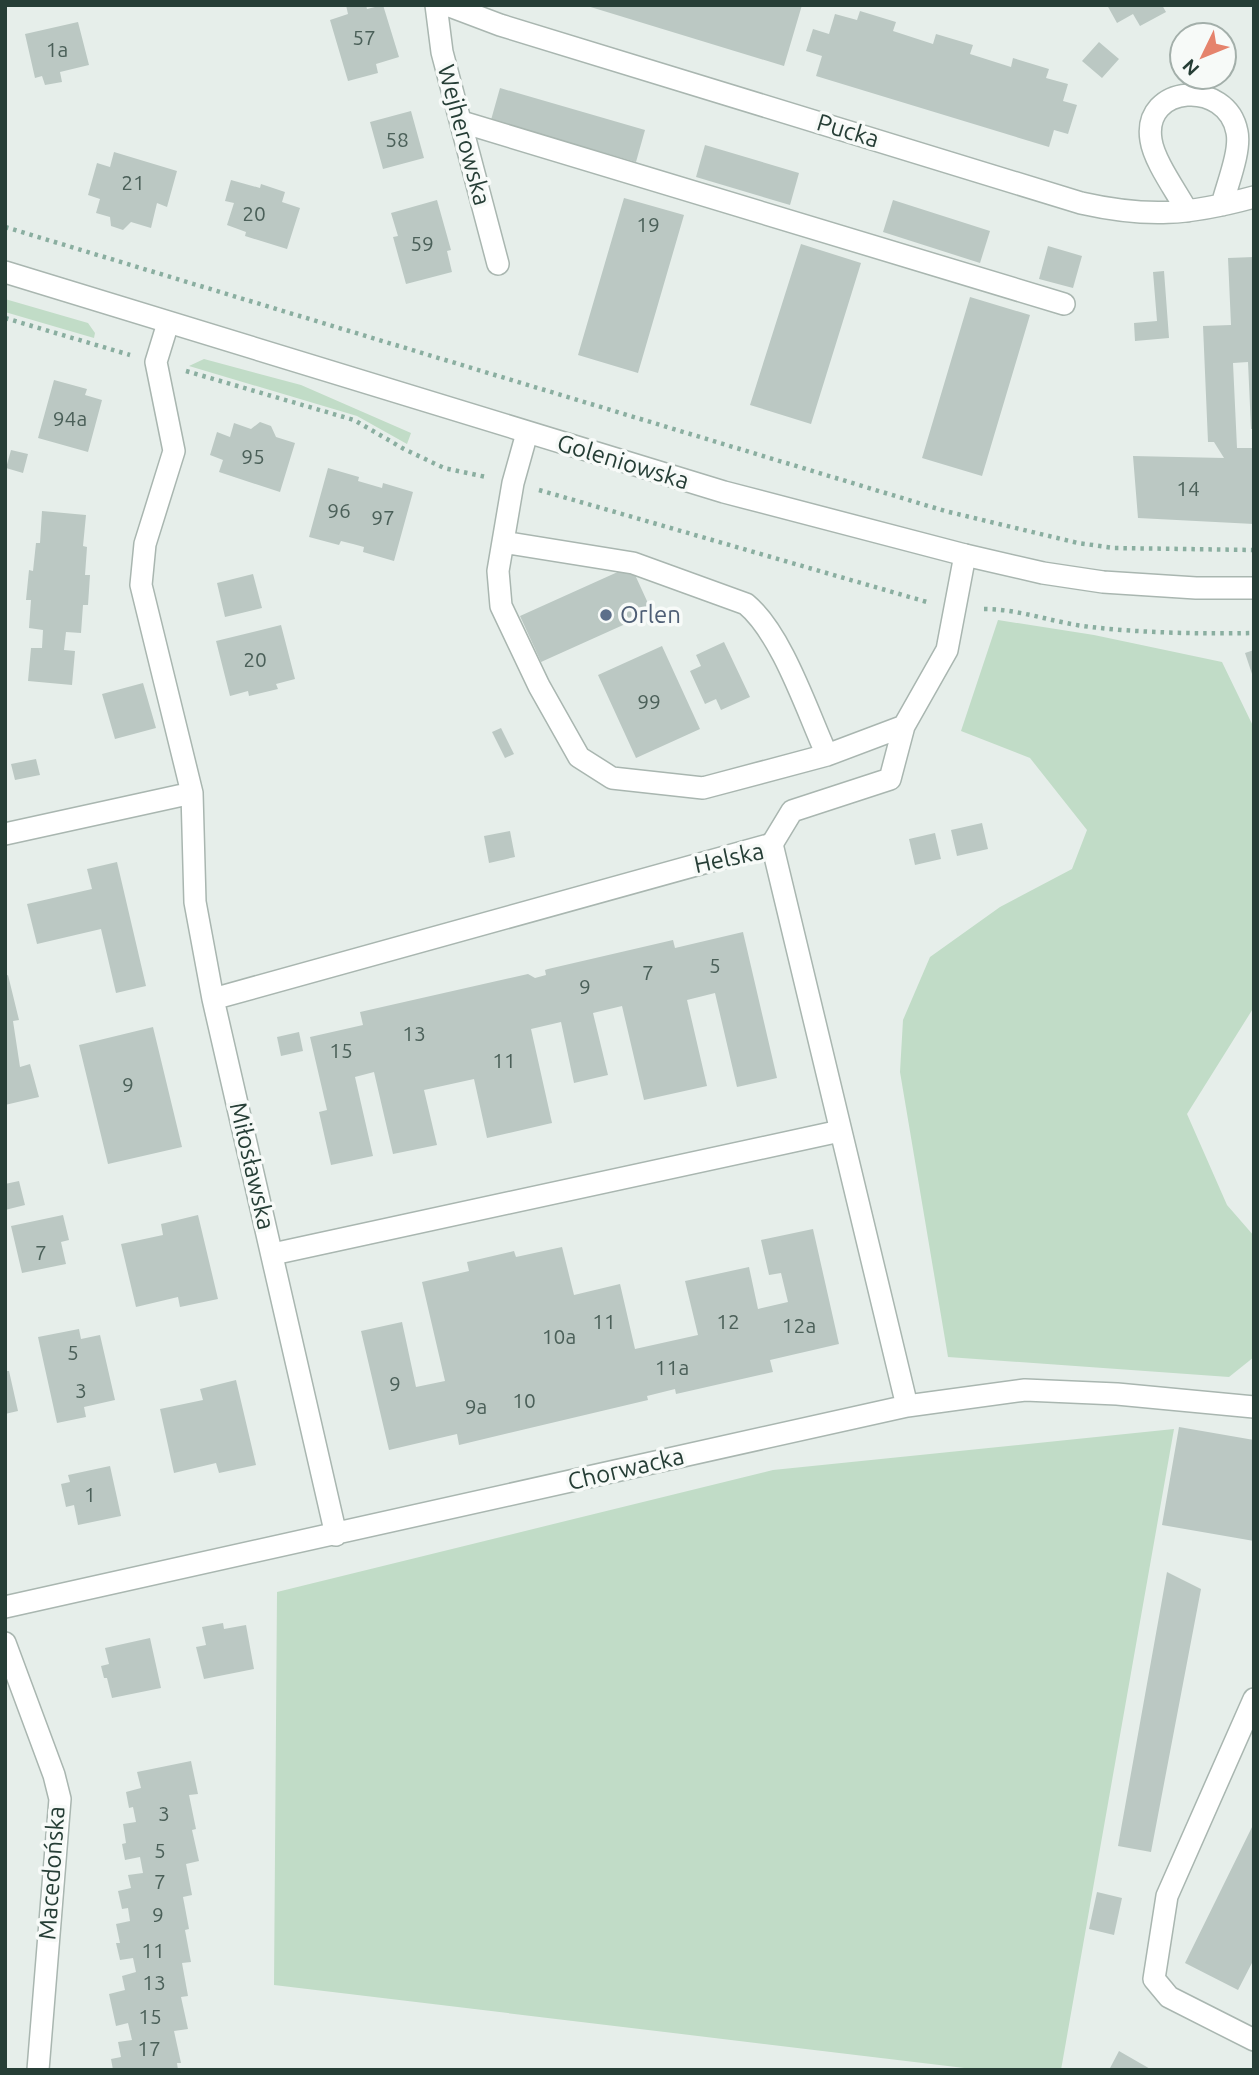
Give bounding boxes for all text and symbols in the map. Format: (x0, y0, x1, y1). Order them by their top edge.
north arrow (1168, 21, 1238, 91)
house number: 57 (352, 25, 376, 49)
house number: 1a (46, 37, 68, 61)
text: N (1178, 55, 1203, 80)
street label: Wejherowska (433, 62, 496, 208)
street label: Pucka (814, 108, 883, 153)
house number: 58 (385, 127, 409, 151)
house number: 21 (121, 170, 145, 194)
house number: 20 (242, 201, 266, 225)
house number: 19 (636, 212, 660, 236)
house number: 59 (410, 231, 434, 255)
house number: 94a (53, 406, 87, 430)
street label: Goleniowska (554, 429, 692, 494)
house number: 95 (241, 444, 265, 468)
house number: 14 (1176, 476, 1200, 500)
house number: 96 (327, 498, 351, 522)
house number: 97 (371, 505, 395, 529)
place label: Orlen (620, 601, 681, 628)
marker: Orlen (598, 607, 614, 623)
house number: 20 (243, 647, 267, 671)
house number: 99 (637, 689, 661, 713)
street label: Helska (691, 837, 766, 878)
house number: 5 (709, 953, 721, 977)
house number: 7 (642, 960, 654, 984)
house number: 9 (579, 974, 591, 998)
house number: 13 (402, 1021, 426, 1045)
house number: 15 (329, 1038, 353, 1062)
house number: 11 (492, 1048, 516, 1072)
house number: 9 (122, 1072, 134, 1096)
street label: Miłosławska (225, 1100, 280, 1232)
house number: 7 (35, 1240, 47, 1264)
house number: 11 (592, 1309, 616, 1333)
house number: 12 (716, 1309, 740, 1333)
house number: 12a (782, 1313, 816, 1337)
house number: 10a (542, 1324, 576, 1348)
house number: 5 (67, 1340, 79, 1364)
house number: 11a (655, 1355, 689, 1379)
house number: 9 (389, 1371, 401, 1395)
house number: 3 (75, 1378, 87, 1402)
house number: 10 (512, 1388, 536, 1412)
house number: 9a (465, 1394, 487, 1418)
street label: Chorwacka (565, 1442, 687, 1495)
house number: 1 (84, 1482, 96, 1506)
house number: 3 (158, 1801, 170, 1825)
street label: Macedońska (33, 1805, 70, 1941)
house number: 5 (154, 1838, 166, 1862)
house number: 7 (154, 1869, 166, 1893)
house number: 9 (152, 1902, 164, 1926)
house number: 11 (141, 1938, 165, 1962)
house number: 13 (142, 1970, 166, 1994)
house number: 15 (138, 2004, 162, 2028)
house number: 17 (137, 2036, 161, 2060)

